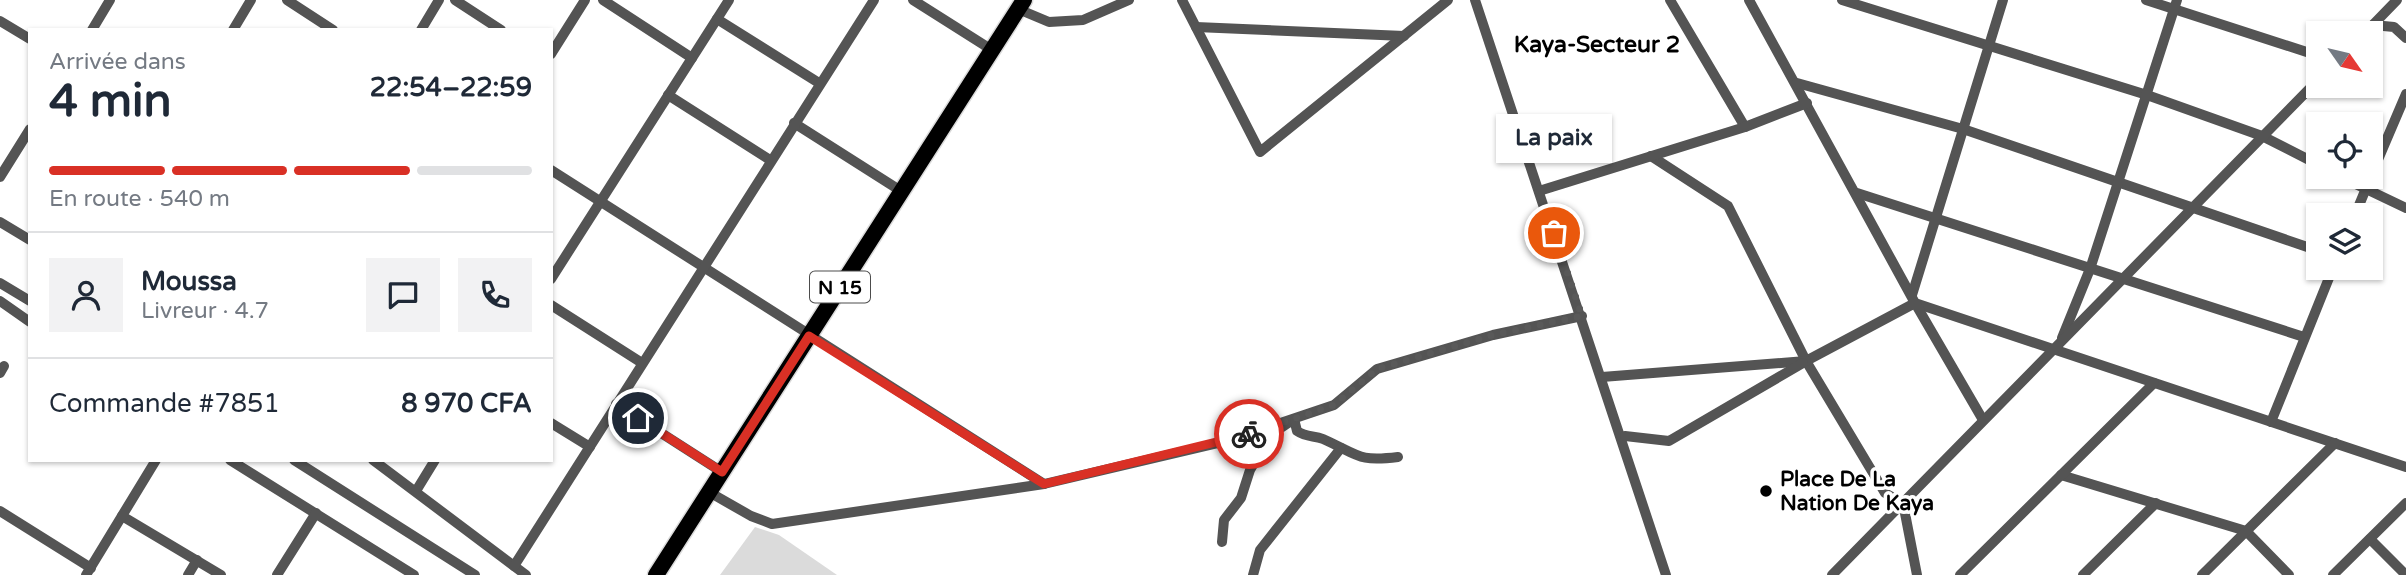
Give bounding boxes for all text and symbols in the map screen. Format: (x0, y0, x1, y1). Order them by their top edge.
north arrow (2306, 21, 2384, 98)
map controls (2306, 21, 2383, 280)
district label: Kaya-Secteur 2 (1514, 31, 1680, 59)
text: Arrivée dans (49, 48, 186, 76)
text: 22:54–22:59 (370, 72, 532, 103)
text: 4 min (49, 74, 172, 129)
button: locate (2306, 112, 2383, 189)
callout: La paix (1496, 114, 1612, 163)
text: La paix (1515, 124, 1593, 152)
text: En route · 540 m (49, 185, 230, 213)
pin (1524, 203, 1584, 263)
button: layers (2306, 203, 2383, 280)
icon: bag (1535, 214, 1573, 252)
button: person (49, 258, 123, 332)
button: chat (366, 258, 440, 332)
button: phone (458, 258, 532, 332)
text: Moussa (141, 266, 237, 297)
road number: N 15 (810, 272, 870, 302)
text: Livreur · 4.7 (141, 297, 269, 325)
text: Commande #7851 (49, 388, 280, 419)
text: 8 970 CFA (401, 388, 532, 419)
pin (608, 388, 668, 448)
icon: home (619, 399, 657, 437)
courier (1214, 399, 1284, 469)
icon: bike (1230, 415, 1268, 453)
place label: Place De La Nation De Kaya (1780, 467, 1934, 516)
marker: Place De La Nation De Kaya (1758, 483, 1774, 499)

